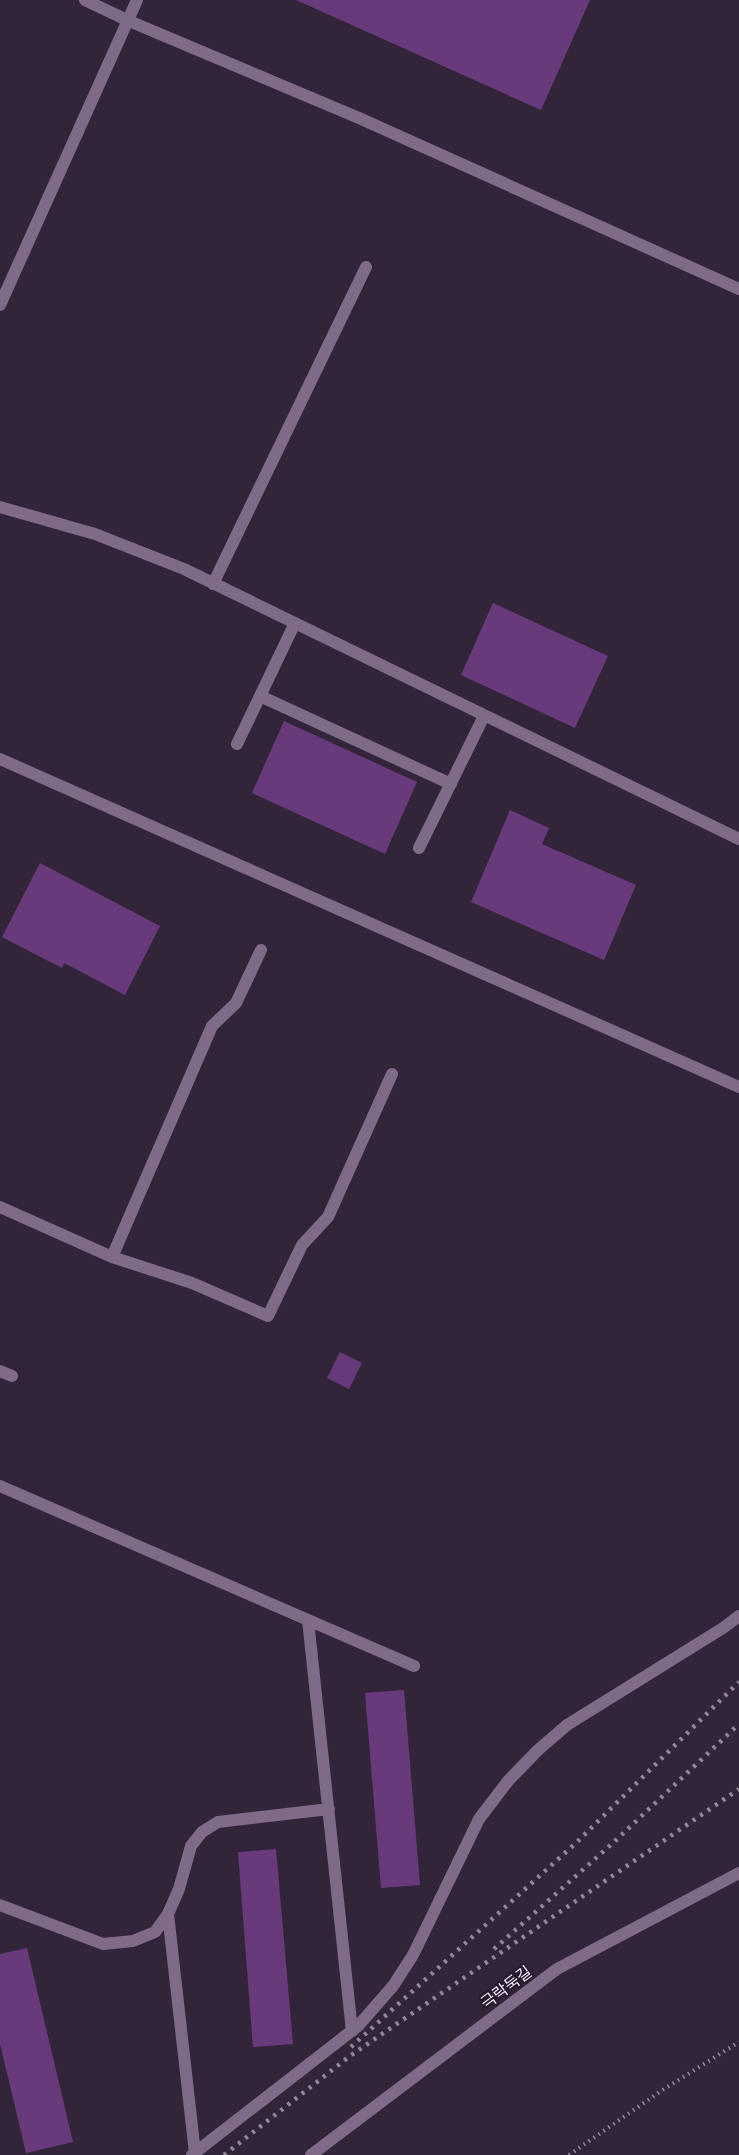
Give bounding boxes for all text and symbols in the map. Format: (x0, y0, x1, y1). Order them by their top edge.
street label: 극락둑길 (477, 1962, 536, 2013)

